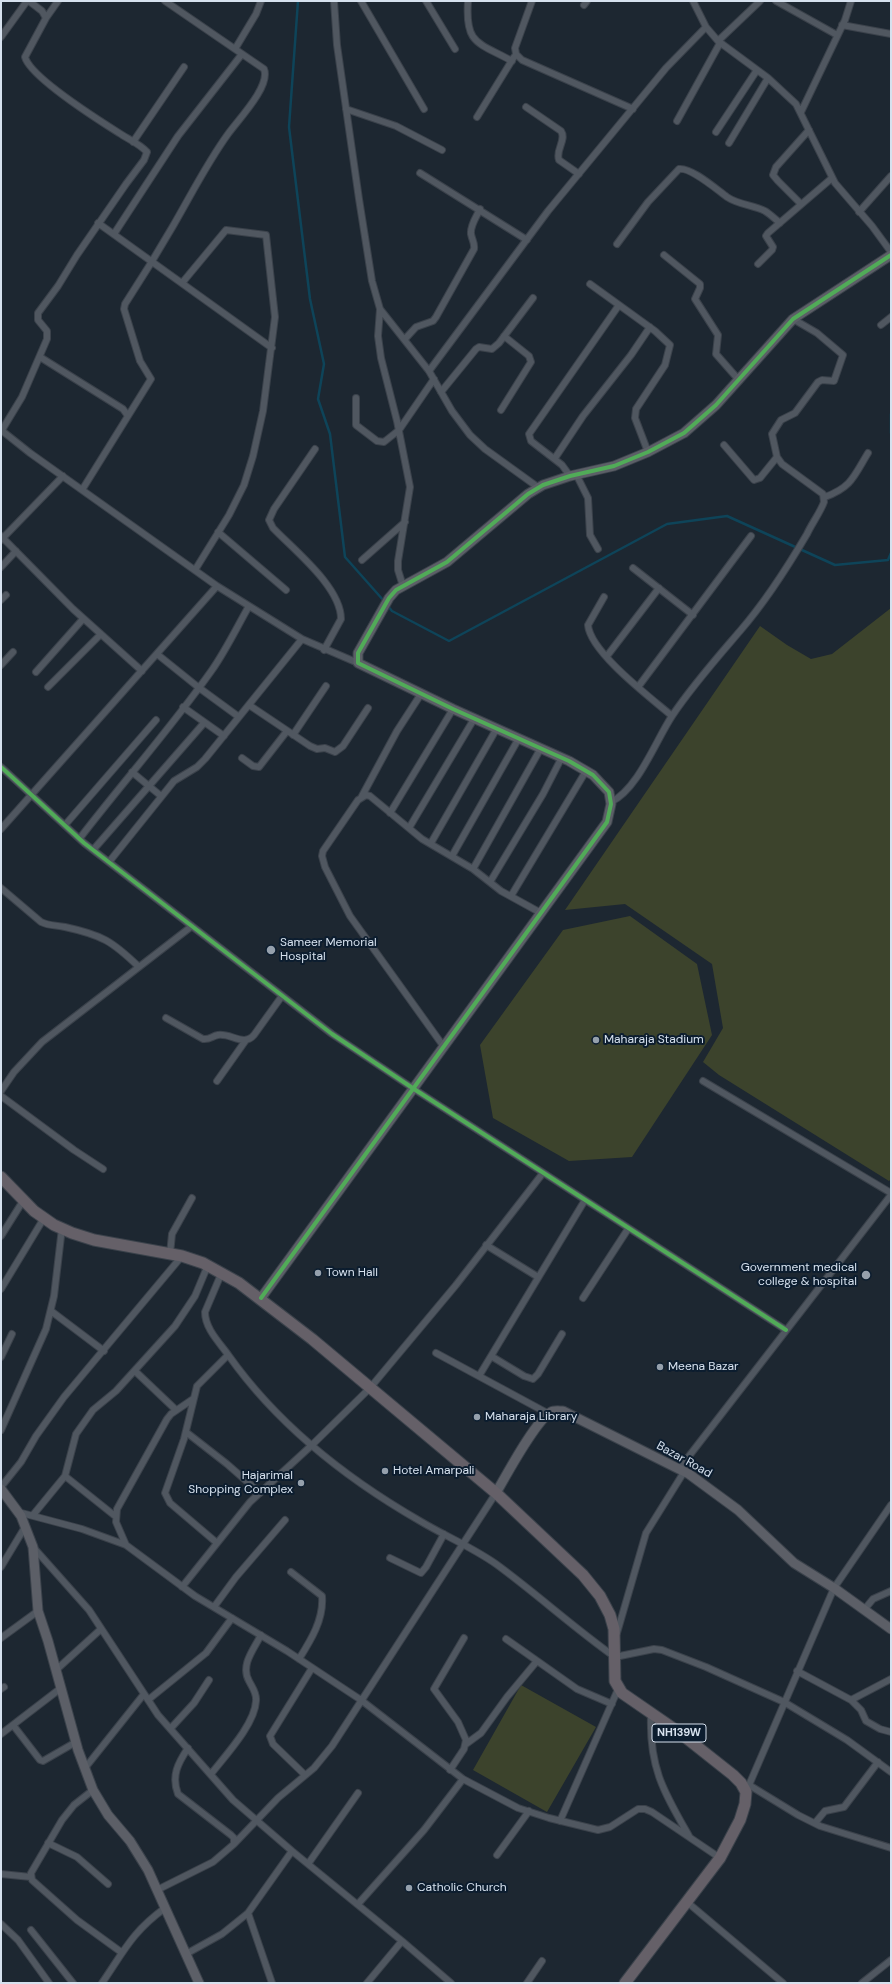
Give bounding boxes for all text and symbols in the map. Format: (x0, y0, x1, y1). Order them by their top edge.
place label: Sameer Memorial Hospital (280, 936, 377, 964)
marker: Sameer Memorial Hospital (265, 944, 277, 956)
place label: Maharaja Stadium (604, 1033, 704, 1047)
marker: Maharaja Stadium (591, 1035, 601, 1045)
place label: Government medical college & hospital (741, 1261, 857, 1289)
place label: Town Hall (326, 1266, 378, 1280)
marker: Town Hall (313, 1268, 323, 1278)
marker: Government medical college & hospital (860, 1269, 872, 1281)
place label: Meena Bazar (668, 1360, 739, 1374)
marker: Meena Bazar (655, 1362, 665, 1372)
place label: Maharaja Library (485, 1410, 577, 1424)
marker: Maharaja Library (472, 1412, 482, 1422)
street label: Bazar Road (654, 1439, 714, 1481)
place label: Hotel Amarpali (393, 1464, 474, 1478)
marker: Hotel Amarpali (380, 1466, 390, 1476)
place label: Hajarimal Shopping Complex (188, 1469, 293, 1497)
marker: Hajarimal Shopping Complex (296, 1478, 306, 1488)
road number: NH139W (652, 1724, 706, 1742)
place label: Catholic Church (417, 1881, 507, 1895)
marker: Catholic Church (404, 1883, 414, 1893)

